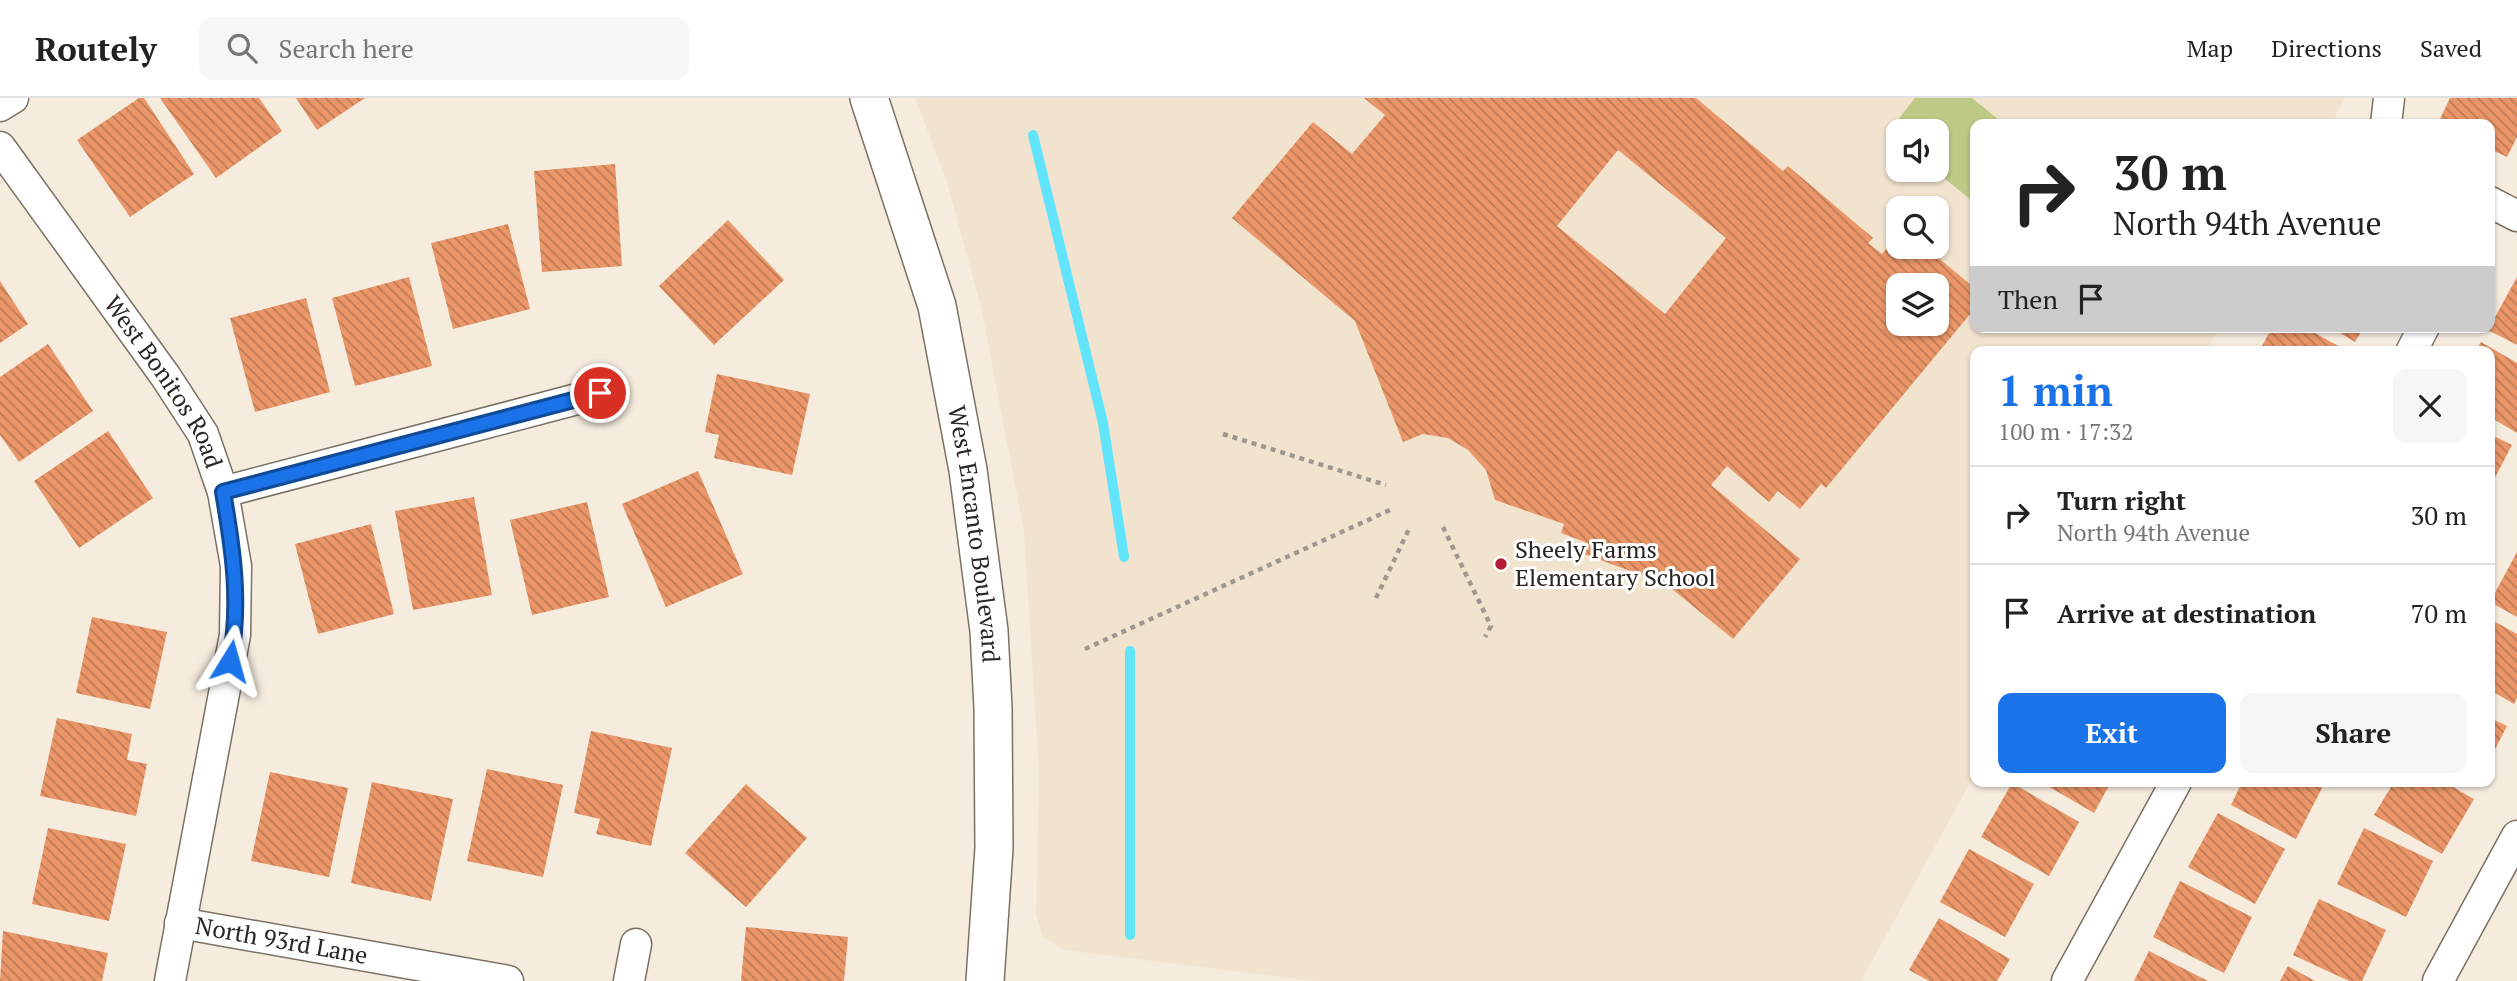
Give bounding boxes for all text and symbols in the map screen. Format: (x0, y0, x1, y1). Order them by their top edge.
search box (199, 17, 689, 80)
text: Routely (35, 27, 157, 70)
icon: search (223, 29, 261, 67)
text: Search here (279, 31, 414, 65)
text: Map (2187, 32, 2233, 64)
text: Directions (2271, 32, 2382, 64)
text: Saved (2420, 32, 2482, 64)
map controls (1886, 119, 1949, 336)
button: sound (1886, 119, 1949, 182)
text: 30 m (2113, 139, 2227, 204)
icon: right (1998, 147, 2089, 238)
button: search (1886, 196, 1949, 259)
text: North 94th Avenue (2113, 202, 2382, 244)
button: layers (1886, 273, 1949, 336)
icon: arrive (2072, 280, 2110, 318)
text: Then (1998, 282, 2058, 316)
street label: West Bonitos Road (97, 289, 231, 472)
text: 1 min (1998, 362, 2113, 418)
pin (570, 363, 630, 423)
button: close (2393, 369, 2467, 443)
icon: arrive (581, 374, 619, 412)
street label: West Encanto Boulevard (941, 403, 1008, 663)
text: 100 m · 17:32 (1998, 416, 2133, 447)
text: Turn right (2057, 483, 2186, 517)
icon: right (1998, 496, 2036, 534)
text: 30 m (2411, 498, 2467, 532)
text: North 94th Avenue (2057, 517, 2250, 548)
place label: Sheely Farms Elementary School (1515, 533, 1716, 593)
marker: Sheely Farms Elementary School (1493, 556, 1509, 572)
icon: arrive (1998, 594, 2036, 632)
text: Arrive at destination (2057, 596, 2316, 630)
text: 70 m (2411, 596, 2467, 630)
position arrow (193, 624, 267, 698)
button: Exit (1998, 693, 2226, 773)
button: Share (2240, 693, 2467, 773)
street label: North 93rd Lane (193, 909, 370, 971)

